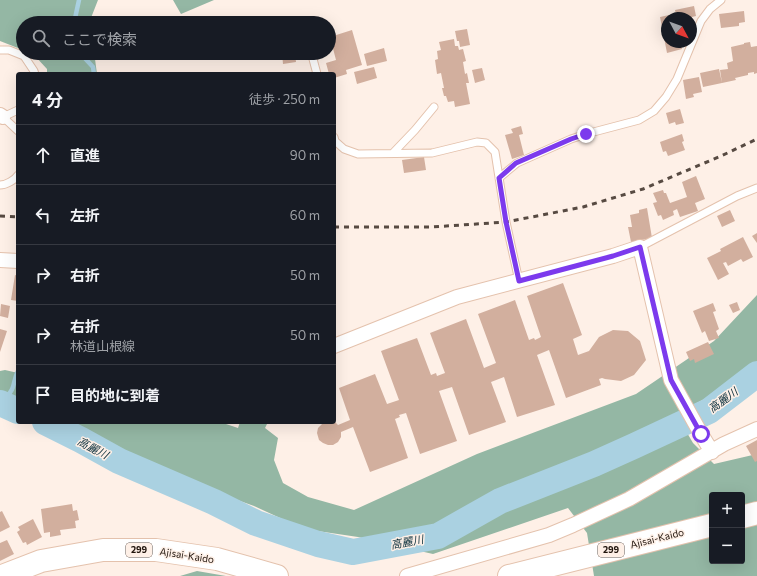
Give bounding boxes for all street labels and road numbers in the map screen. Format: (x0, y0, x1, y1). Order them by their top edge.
street label: Ajisai-Kaido (629, 526, 685, 550)
road number: 299 (126, 543, 152, 557)
road number: 299 (598, 543, 624, 557)
street label: Ajisai-Kaido (159, 545, 215, 565)

